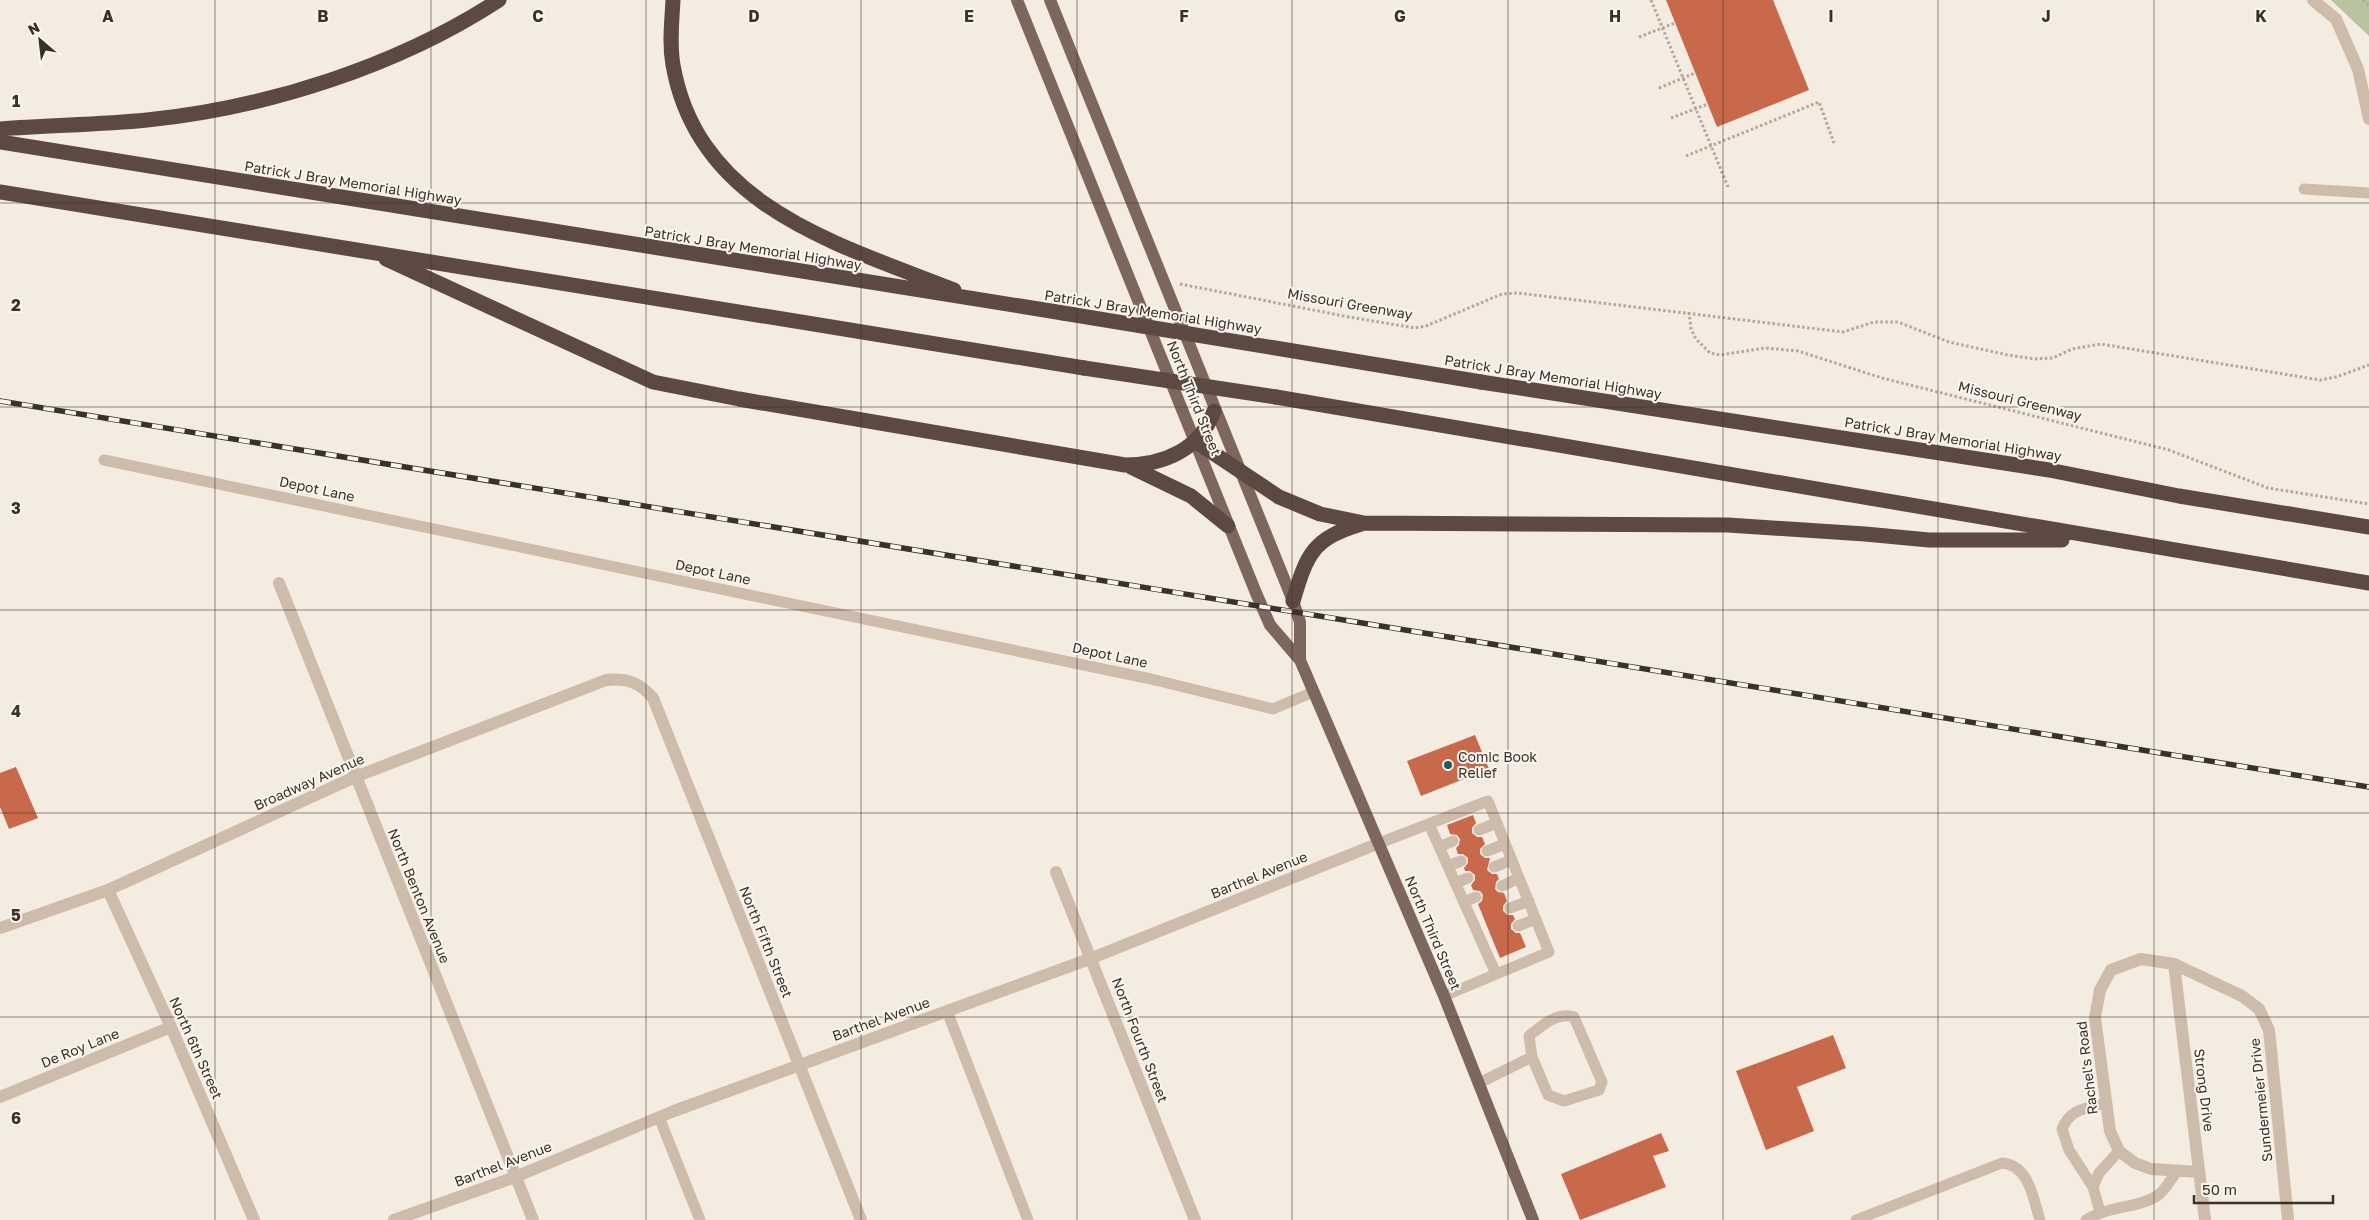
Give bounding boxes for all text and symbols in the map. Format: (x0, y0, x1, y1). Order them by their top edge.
text: A (102, 6, 114, 26)
text: B (317, 6, 329, 26)
text: C (532, 6, 544, 26)
text: D (748, 6, 760, 26)
text: E (964, 6, 974, 26)
text: F (1179, 6, 1189, 26)
text: G (1394, 6, 1406, 26)
text: H (1609, 6, 1621, 26)
text: I (1828, 6, 1834, 26)
text: J (2041, 6, 2051, 26)
text: K (2255, 6, 2267, 26)
north arrow (15, 15, 65, 65)
text: N (25, 18, 42, 38)
text: 1 (12, 91, 20, 111)
street label: Patrick J Bray Memorial Highway (243, 157, 463, 208)
street label: Patrick J Bray Memorial Highway (643, 222, 863, 273)
street label: Missouri Greenway (1286, 284, 1414, 323)
street label: Patrick J Bray Memorial Highway (1043, 286, 1263, 337)
text: 2 (11, 295, 21, 315)
street label: North Third Street (1164, 338, 1225, 458)
street label: Patrick J Bray Memorial Highway (1443, 351, 1663, 402)
street label: Missouri Greenway (1957, 377, 2084, 424)
street label: Patrick J Bray Memorial Highway (1843, 413, 2063, 464)
street label: Depot Lane (278, 472, 356, 505)
text: 3 (11, 498, 21, 518)
street label: Depot Lane (674, 555, 752, 588)
street label: Depot Lane (1071, 638, 1149, 671)
text: 4 (11, 701, 21, 721)
place label: Comic Book Relief (1458, 748, 1537, 781)
street label: Broadway Avenue (251, 750, 367, 814)
marker: Comic Book Relief (1442, 759, 1454, 771)
street label: North Benton Avenue (385, 826, 454, 966)
street label: Barthel Avenue (1208, 847, 1310, 902)
street label: North Third Street (1402, 873, 1465, 992)
street label: North Fifth Street (736, 883, 797, 1000)
text: 5 (11, 905, 21, 925)
street label: North Fourth Street (1109, 975, 1172, 1105)
street label: Barthel Avenue (830, 993, 932, 1044)
street label: North 6th Street (166, 994, 227, 1102)
street label: Rachel's Road (2072, 1020, 2101, 1116)
street label: De Roy Lane (38, 1024, 121, 1071)
street label: Sundermeier Drive (2246, 1037, 2275, 1163)
street label: Strong Drive (2191, 1048, 2218, 1132)
text: 6 (11, 1108, 21, 1128)
street label: Barthel Avenue (452, 1137, 554, 1190)
scale bar (2194, 1172, 2333, 1204)
text: 50 m (2202, 1180, 2237, 1198)

